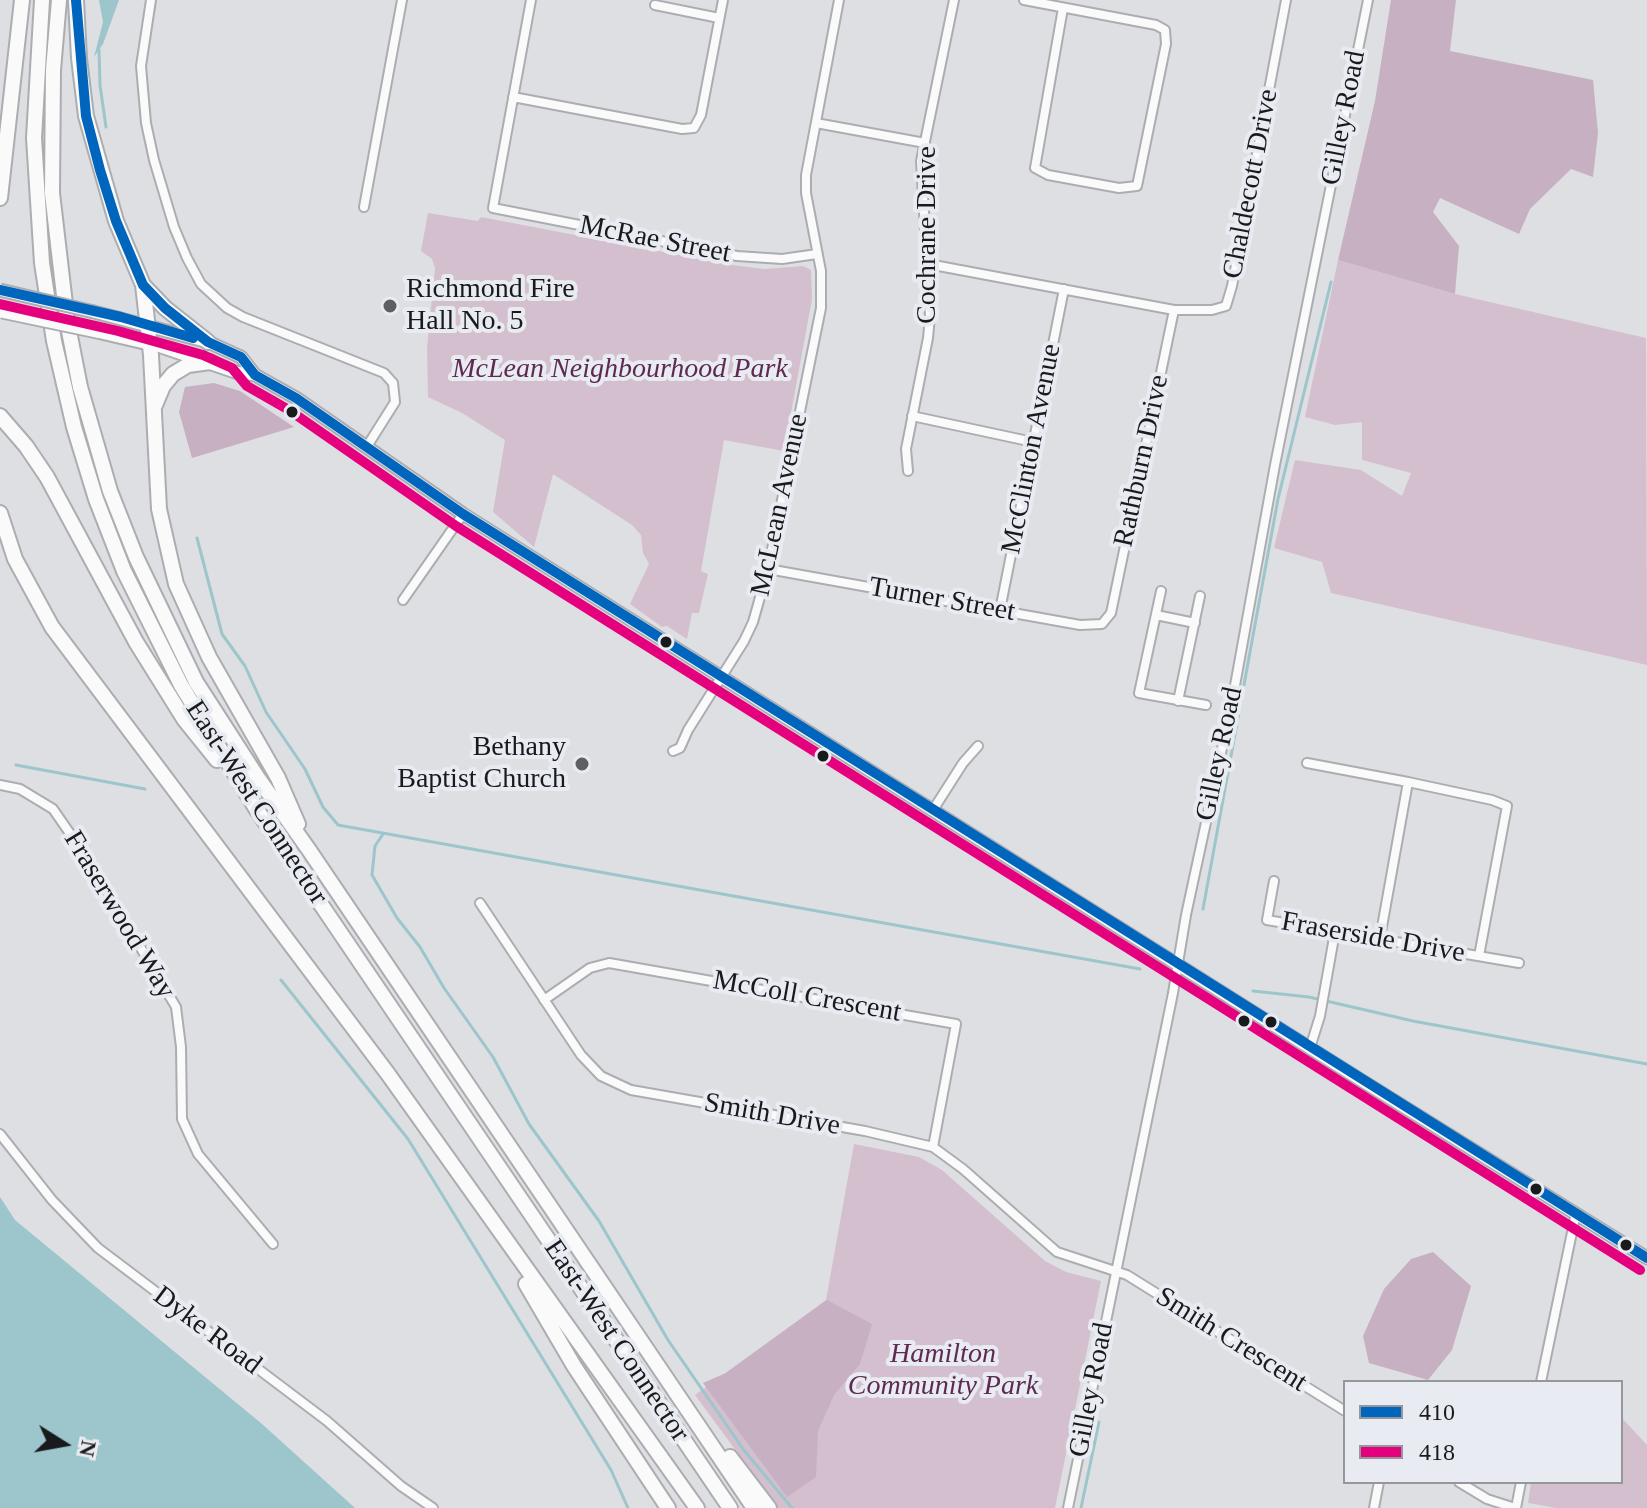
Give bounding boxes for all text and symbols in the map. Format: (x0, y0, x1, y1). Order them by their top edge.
street label: Gilley Road (1315, 48, 1373, 188)
street label: Chaldecott Drive (1216, 87, 1286, 281)
street label: Cochrane Drive (911, 146, 945, 324)
street label: McRae Street (577, 209, 733, 271)
place label: Richmond Fire Hall No. 5 (406, 273, 575, 339)
marker: Richmond Fire Hall No. 5 (381, 297, 399, 315)
street label: McClinton Avenue (995, 341, 1069, 557)
park label: McLean Neighbourhood Park (452, 353, 788, 387)
street label: Rathburn Drive (1107, 372, 1177, 550)
unlabelled marker (284, 404, 300, 420)
street label: McLean Avenue (744, 411, 816, 599)
street label: Turner Street (866, 571, 1018, 629)
unlabelled marker (658, 634, 674, 650)
street label: Gilley Road (1189, 684, 1251, 824)
street label: East-West Connector (178, 695, 334, 911)
place label: Bethany Baptist Church (397, 731, 566, 797)
unlabelled marker (815, 748, 831, 764)
marker: Bethany Baptist Church (573, 755, 591, 773)
street label: Fraserwood Way (56, 825, 182, 1005)
street label: Fraserside Drive (1279, 905, 1467, 971)
street label: McColl Crescent (710, 964, 904, 1030)
unlabelled marker (1236, 1013, 1252, 1029)
unlabelled marker (1263, 1014, 1279, 1030)
street label: Smith Drive (701, 1087, 843, 1143)
unlabelled marker (1528, 1181, 1544, 1197)
street label: East-West Connector (536, 1234, 696, 1448)
unlabelled marker (1618, 1237, 1634, 1253)
street label: Dyke Road (146, 1279, 268, 1383)
street label: Smith Crescent (1149, 1280, 1313, 1400)
street label: Gilley Road (1063, 1320, 1121, 1460)
park label: Hamilton Community Park (848, 1338, 1038, 1404)
legend (1343, 1380, 1623, 1484)
text: 410 (1419, 1399, 1455, 1425)
north arrow (24, 1404, 104, 1484)
text: N (74, 1438, 102, 1459)
text: 418 (1419, 1439, 1455, 1465)

